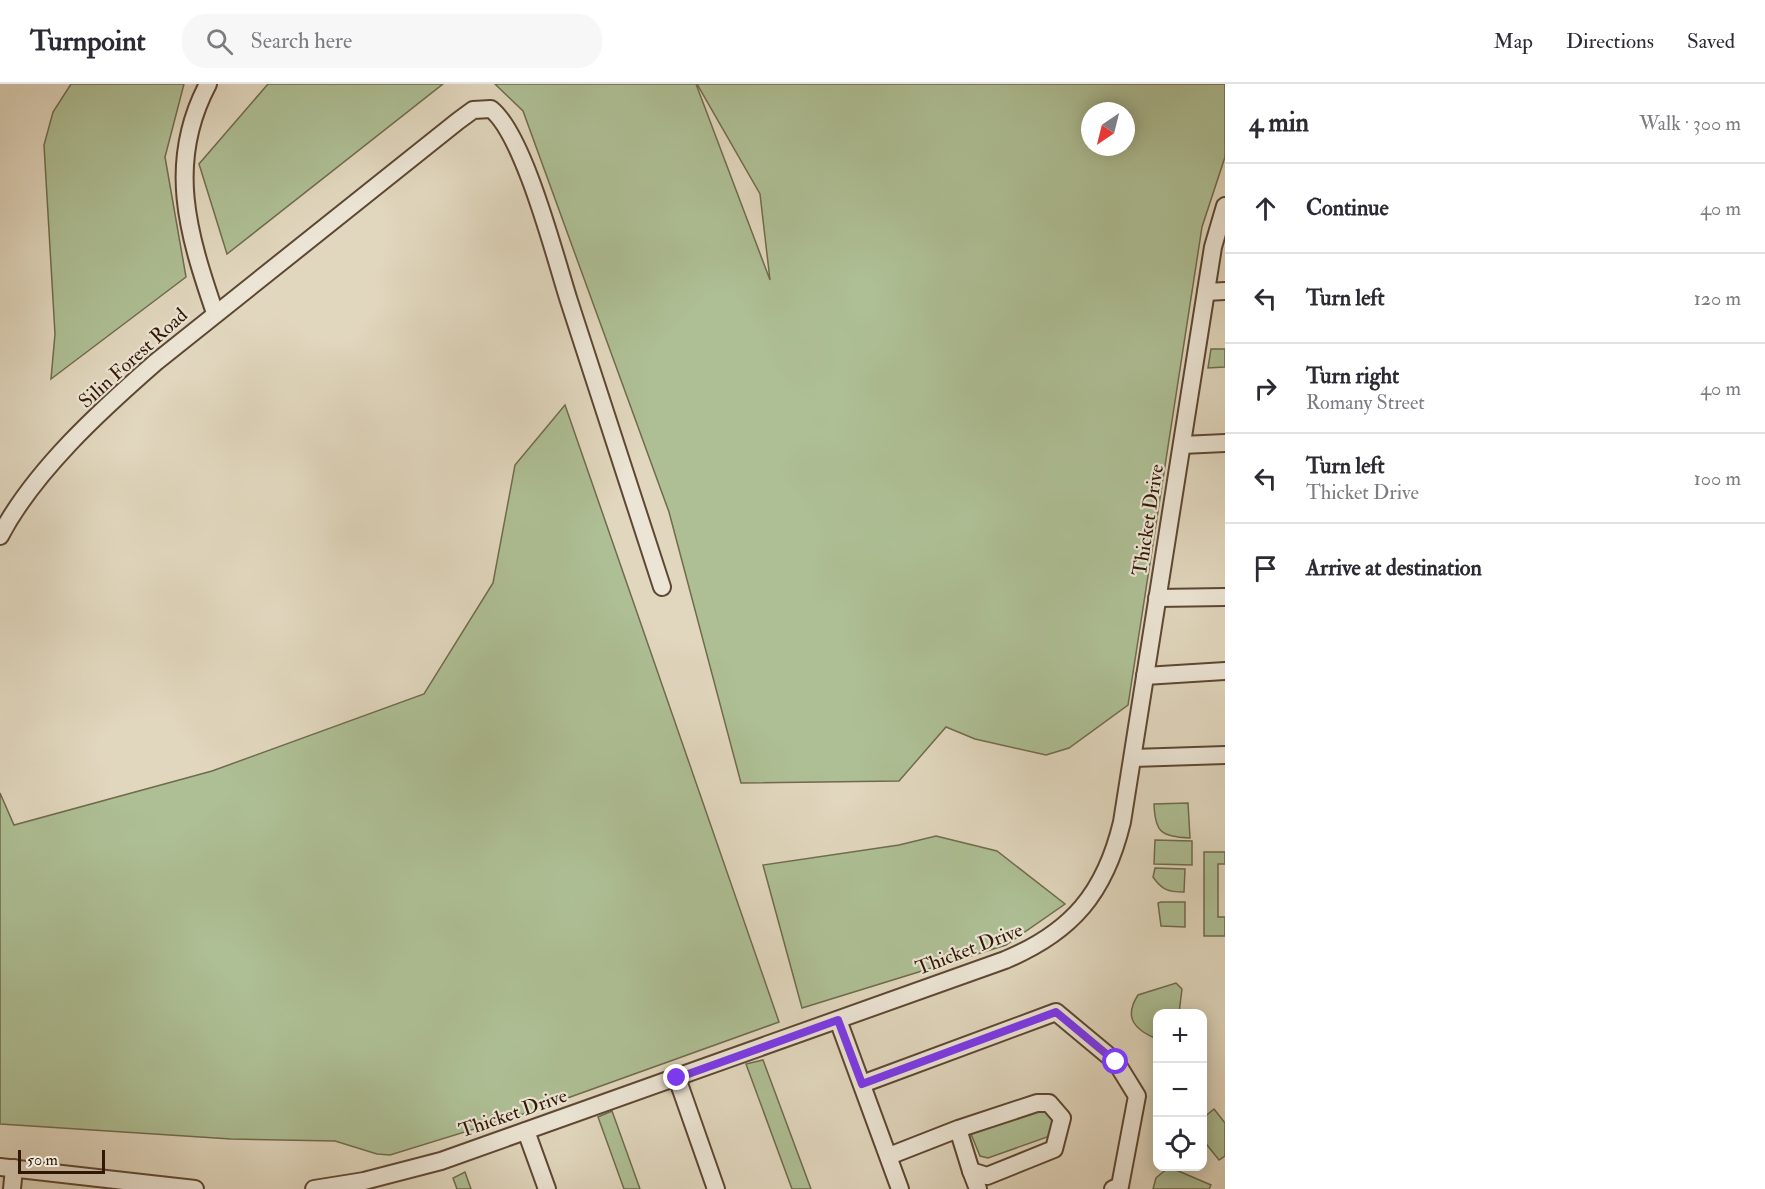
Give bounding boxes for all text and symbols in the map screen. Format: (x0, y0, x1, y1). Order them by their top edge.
search box (182, 14, 602, 68)
text: Turnpoint (30, 24, 146, 59)
icon: search (203, 25, 236, 58)
text: Search here (251, 27, 352, 55)
text: Map (1493, 28, 1533, 55)
text: Directions (1566, 28, 1654, 55)
text: Saved (1687, 28, 1735, 55)
north arrow (1081, 102, 1135, 156)
text: 4 min (1249, 107, 1309, 139)
text: Walk · 300 m (1639, 111, 1741, 136)
icon: ahead (1249, 192, 1282, 225)
text: Continue (1306, 194, 1389, 222)
text: 40 m (1700, 196, 1741, 221)
icon: left (1249, 282, 1282, 315)
text: Turn left (1306, 284, 1385, 312)
text: 120 m (1694, 286, 1741, 311)
street label: Silin Forest Road (73, 302, 193, 414)
text: Turn right (1306, 362, 1399, 390)
icon: right (1249, 372, 1282, 405)
text: 40 m (1700, 376, 1741, 401)
text: Romany Street (1306, 390, 1425, 415)
text: Turn left (1306, 452, 1385, 480)
street label: Thicket Drive (1127, 462, 1169, 578)
icon: left (1249, 462, 1282, 495)
text: 100 m (1694, 466, 1741, 491)
text: Thicket Drive (1306, 480, 1419, 505)
icon: arrive (1249, 552, 1282, 585)
text: Arrive at destination (1306, 554, 1482, 582)
street label: Thicket Drive (912, 917, 1026, 981)
map controls (1153, 1009, 1207, 1171)
button: + (1153, 1009, 1207, 1063)
route start (1102, 1048, 1128, 1074)
button: − (1153, 1063, 1207, 1117)
route end (663, 1064, 689, 1090)
street label: Thicket Drive (456, 1083, 570, 1143)
button: locate (1153, 1117, 1207, 1171)
scale bar (18, 1147, 105, 1174)
text: 50 m (27, 1150, 58, 1170)

